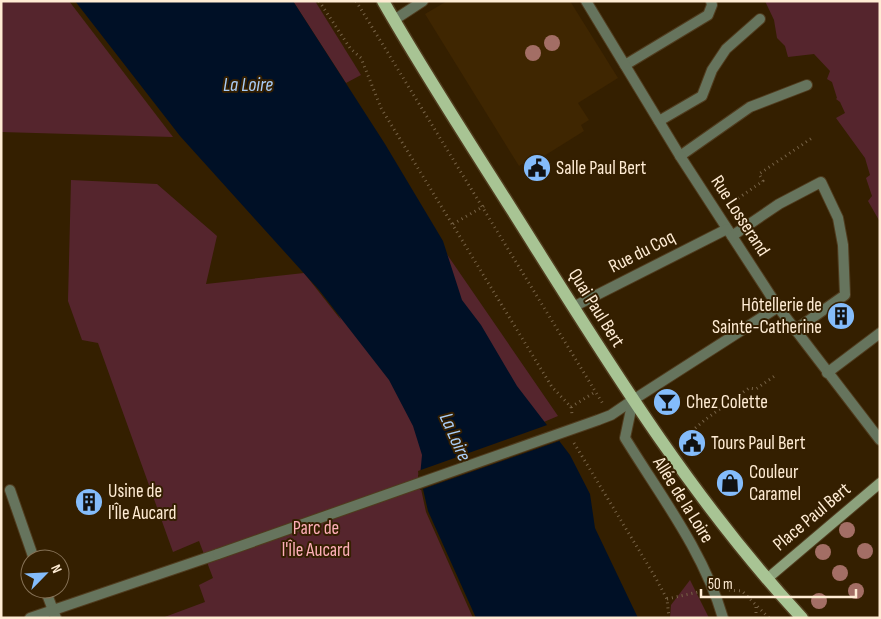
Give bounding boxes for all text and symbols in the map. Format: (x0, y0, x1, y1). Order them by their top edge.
water label: La Loire (223, 73, 273, 97)
public building icon: Salle Paul Bert (522, 153, 552, 183)
place label: Salle Paul Bert (556, 157, 647, 180)
street label: Rue Losserand (705, 171, 775, 261)
street label: Rue du Coq (605, 226, 679, 278)
street label: Quai Paul Bert (563, 264, 629, 352)
place label: Hôtellerie de Sainte-Catherine (712, 294, 822, 339)
building icon: Hôtellerie de Sainte-Catherine (826, 301, 856, 331)
bar icon: Chez Colette (652, 387, 682, 417)
place label: Chez Colette (686, 391, 768, 414)
water label: La Loire (434, 409, 476, 465)
public building icon: Tours Paul Bert (677, 428, 707, 458)
place label: Tours Paul Bert (711, 432, 806, 455)
street label: Allée de la Loire (647, 452, 719, 547)
place label: Couleur Caramel (749, 461, 801, 506)
shop icon: Couleur Caramel (715, 468, 745, 498)
street label: Place Paul Bert (769, 478, 856, 556)
place label: Usine de l'Île Aucard (108, 480, 176, 525)
building icon: Usine de l'Île Aucard (74, 487, 104, 517)
park label: Parc de l'Île Aucard (282, 517, 350, 562)
north arrow (20, 549, 70, 599)
text: N (47, 562, 66, 576)
scale bar (701, 566, 856, 598)
text: 50 m (708, 575, 733, 594)

